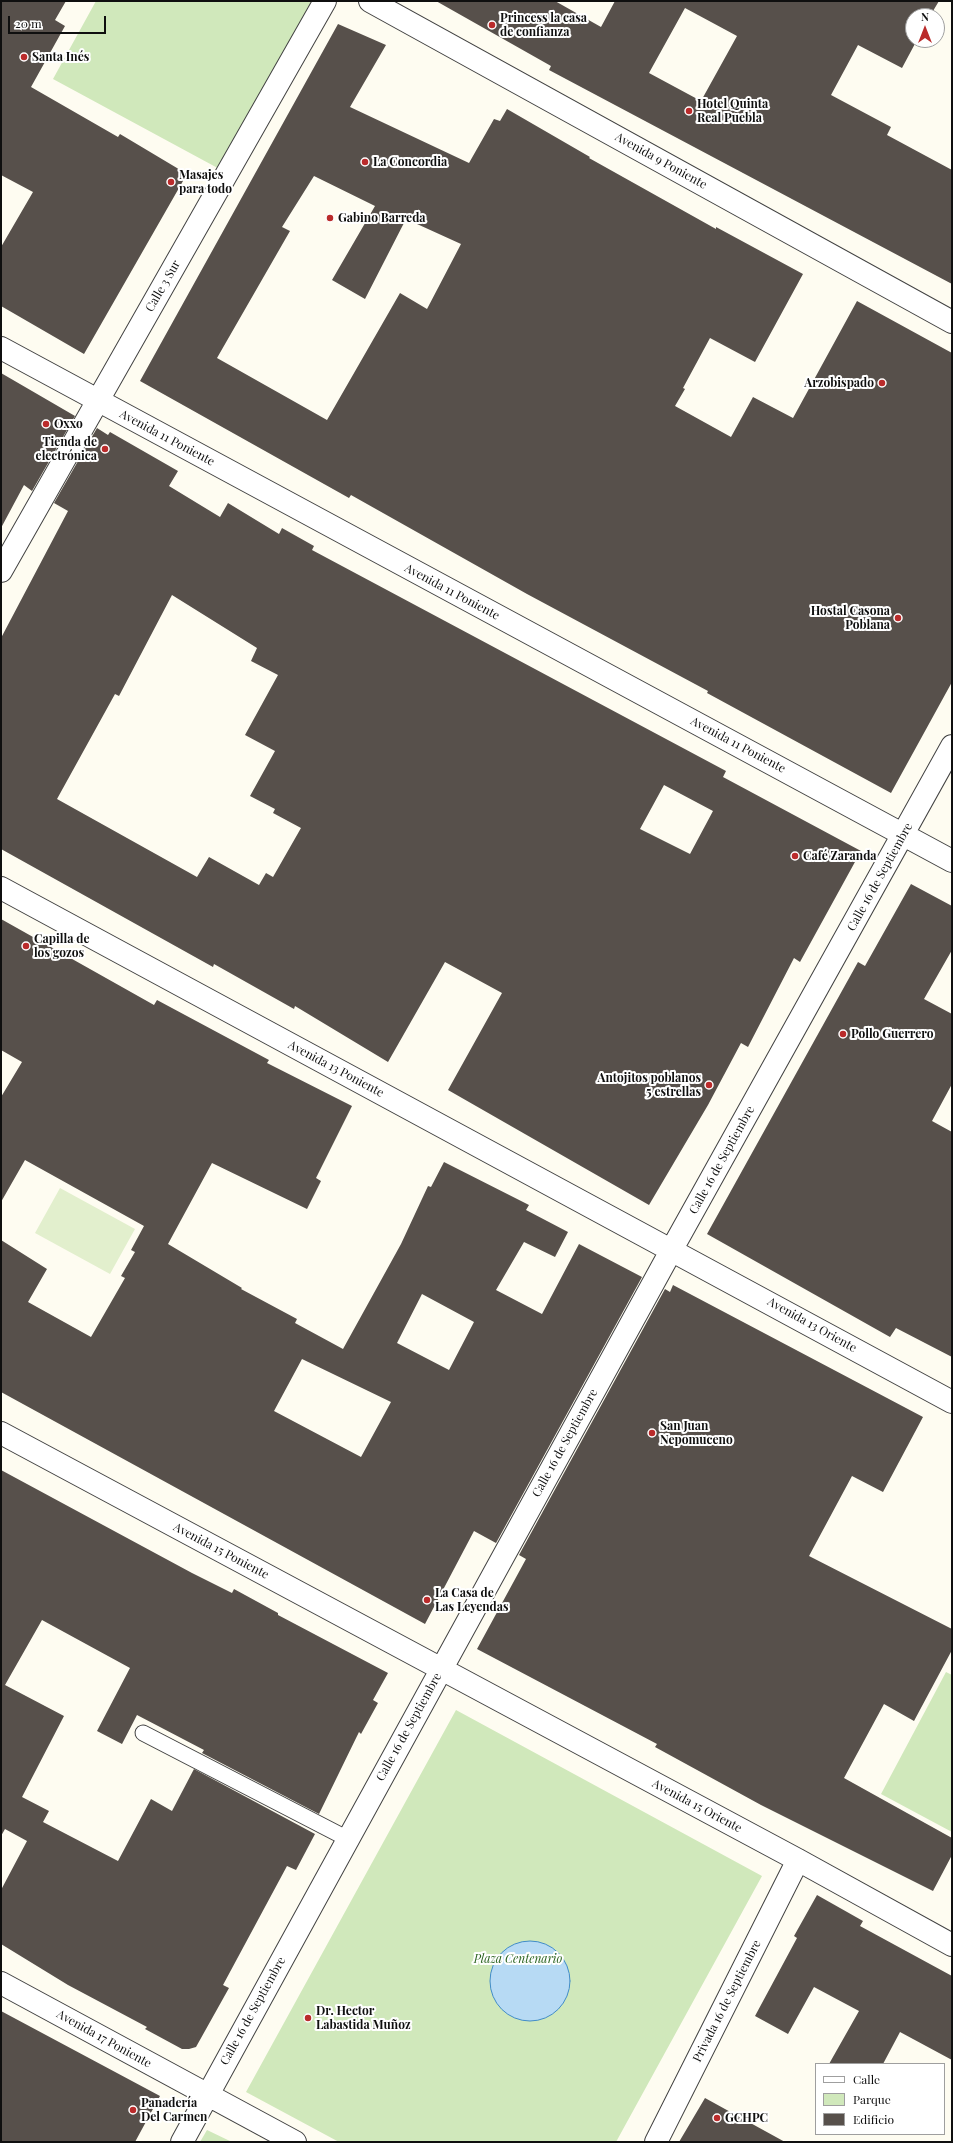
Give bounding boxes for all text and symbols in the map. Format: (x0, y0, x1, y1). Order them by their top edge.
scale bar (10, 8, 108, 34)
north arrow (905, 8, 945, 48)
text: N (921, 9, 929, 24)
place label: Princess la casa de confianza (500, 11, 587, 39)
text: 20 m (15, 15, 42, 31)
marker: Princess la casa de confianza (487, 20, 497, 30)
place label: Santa Inés (32, 50, 89, 64)
marker: Santa Inés (19, 52, 29, 62)
place label: Hotel Quinta Real Puebla (697, 97, 768, 125)
marker: Hotel Quinta Real Puebla (684, 106, 694, 116)
street label: Avenida 9 Poniente (613, 130, 709, 192)
place label: La Concordia (373, 155, 447, 169)
marker: La Concordia (360, 157, 370, 167)
place label: Masajes para todo (179, 168, 232, 196)
marker: Masajes para todo (166, 177, 176, 187)
place label: Gabino Barreda (338, 211, 426, 225)
marker: Gabino Barreda (325, 213, 335, 223)
street label: Calle 3 Sur (142, 258, 184, 314)
place label: Arzobispado (804, 376, 874, 390)
marker: Arzobispado (877, 378, 887, 388)
street label: Avenida 11 Poniente (117, 407, 217, 469)
place label: Oxxo (54, 417, 83, 431)
marker: Oxxo (41, 419, 51, 429)
place label: Tienda de electrónica (36, 435, 97, 463)
marker: Tienda de electrónica (100, 444, 110, 454)
street label: Avenida 11 Poniente (402, 561, 502, 623)
place label: Hostal Casona Poblana (811, 604, 890, 632)
marker: Hostal Casona Poblana (893, 613, 903, 623)
street label: Avenida 11 Poniente (688, 714, 788, 776)
street label: Calle 16 de Septiembre (844, 820, 916, 934)
place label: Café Zaranda (803, 849, 877, 863)
marker: Café Zaranda (790, 851, 800, 861)
place label: Capilla de los gozos (34, 932, 89, 960)
marker: Capilla de los gozos (21, 941, 31, 951)
place label: Pollo Guerrero (851, 1027, 933, 1041)
marker: Pollo Guerrero (838, 1029, 848, 1039)
street label: Avenida 13 Poniente (286, 1038, 386, 1100)
place label: Antojitos poblanos 5 estrellas (597, 1071, 701, 1099)
marker: Antojitos poblanos 5 estrellas (704, 1080, 714, 1090)
street label: Calle 16 de Septiembre (686, 1103, 758, 1217)
street label: Avenida 13 Oriente (765, 1294, 859, 1356)
street label: Calle 16 de Septiembre (529, 1386, 601, 1500)
place label: San Juan Nepomuceno (660, 1419, 733, 1447)
marker: San Juan Nepomuceno (647, 1428, 657, 1438)
street label: Avenida 15 Poniente (171, 1520, 271, 1582)
place label: La Casa de Las Leyendas (435, 1586, 508, 1614)
marker: La Casa de Las Leyendas (422, 1595, 432, 1605)
street label: Calle 16 de Septiembre (373, 1670, 445, 1784)
street label: Avenida 15 Oriente (650, 1776, 744, 1836)
street label: Privada 16 de Septiembre (690, 1938, 764, 2064)
park label: Plaza Centenario (474, 1952, 562, 1966)
street label: Calle 16 de Septiembre (217, 1954, 289, 2068)
place label: Dr. Hector Labastida Muñoz (316, 2004, 411, 2032)
street label: Avenida 17 Poniente (54, 2007, 154, 2071)
marker: Dr. Hector Labastida Muñoz (303, 2013, 313, 2023)
legend (815, 2063, 945, 2135)
text: Calle (853, 2071, 880, 2087)
text: Parque (853, 2091, 891, 2107)
place label: Panadería Del Carmen (141, 2096, 207, 2124)
marker: Panadería Del Carmen (128, 2105, 138, 2115)
place label: GCHPC (725, 2111, 768, 2125)
text: Edificio (853, 2111, 894, 2127)
marker: GCHPC (712, 2113, 722, 2123)

